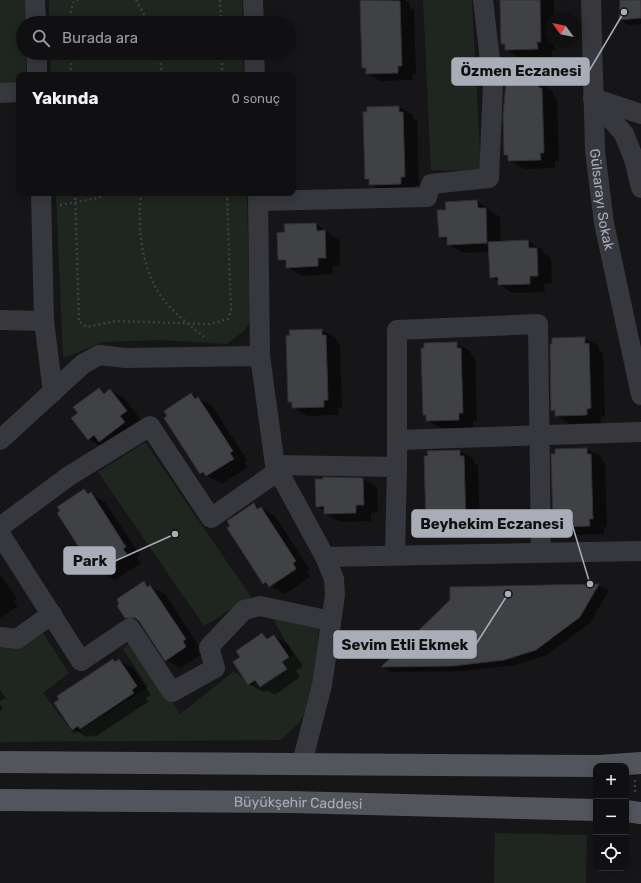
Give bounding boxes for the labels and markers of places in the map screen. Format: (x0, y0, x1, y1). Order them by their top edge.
callout: Özmen Eczanesi (452, 58, 589, 85)
callout: Beyhekim Eczanesi (412, 510, 572, 537)
callout: Park (64, 547, 115, 574)
callout: Sevim Etli Ekmek (334, 631, 476, 658)

